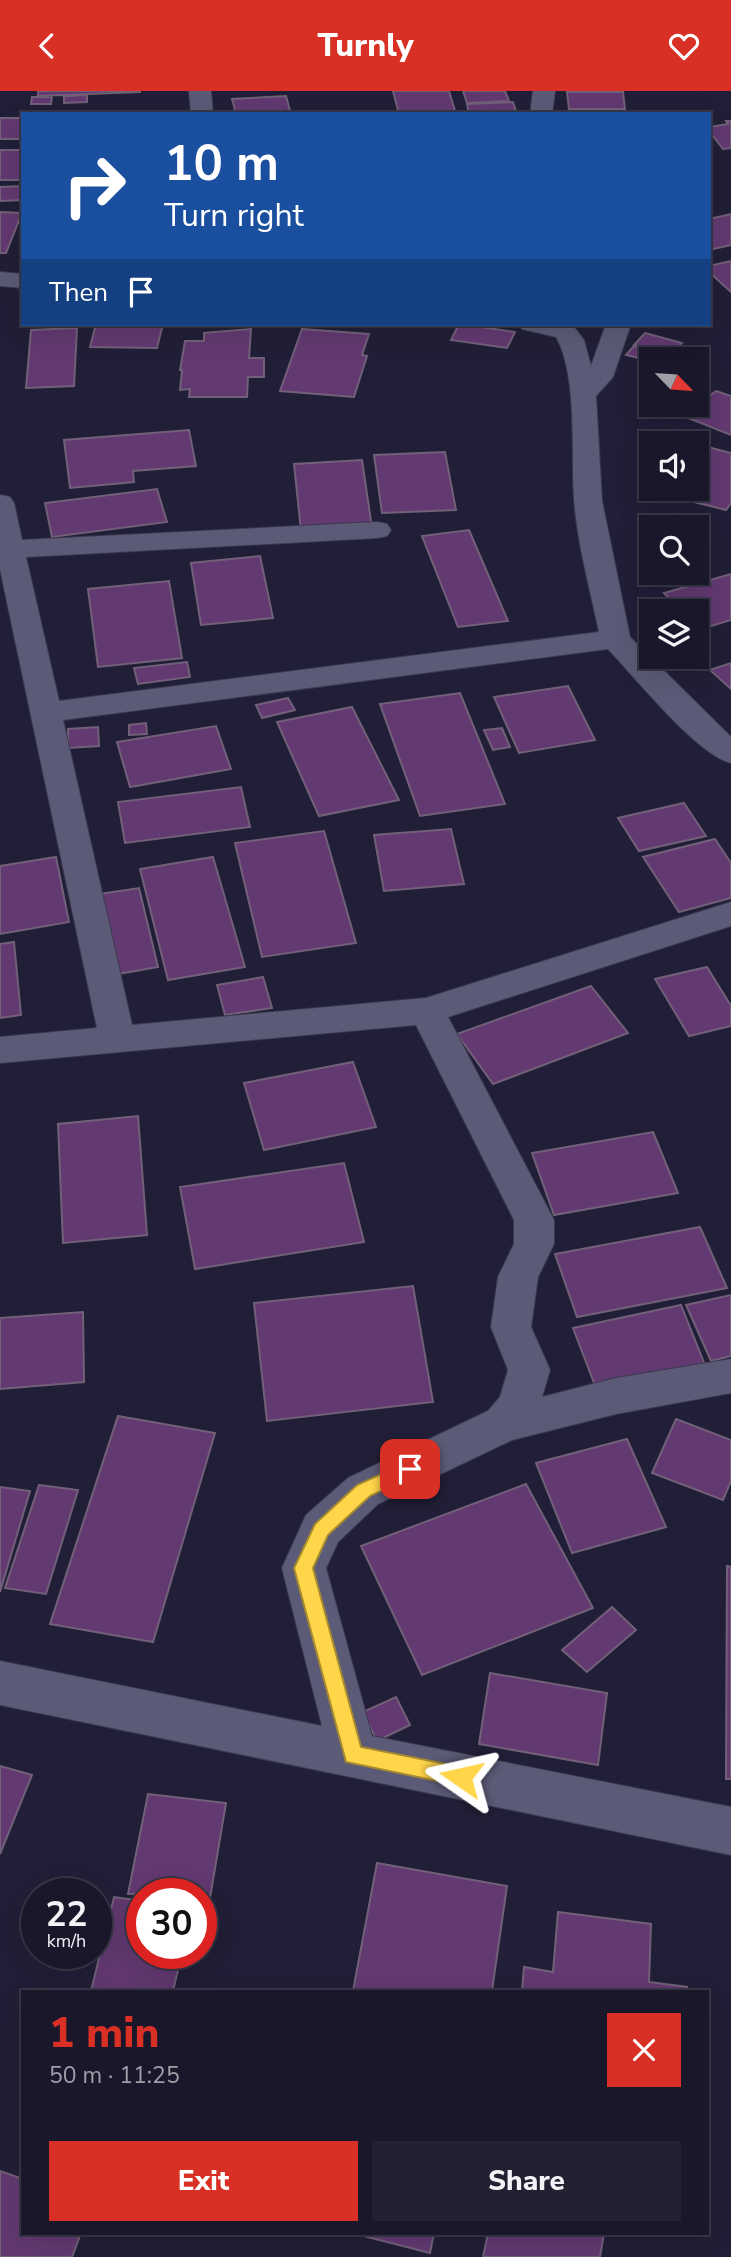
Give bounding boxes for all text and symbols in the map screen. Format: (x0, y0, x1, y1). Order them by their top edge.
text: Turnly (317, 24, 414, 67)
icon: back (28, 27, 66, 65)
icon: heart (665, 27, 703, 65)
text: 10 m (164, 130, 279, 197)
icon: right (49, 140, 140, 231)
text: Turn right (164, 194, 304, 237)
icon: arrive (122, 273, 160, 311)
text: Then (49, 275, 108, 310)
north arrow (639, 347, 709, 417)
map controls (639, 347, 709, 669)
button: sound (639, 431, 709, 501)
button: search (639, 515, 709, 585)
button: layers (639, 599, 709, 669)
pin (380, 1439, 440, 1499)
icon: arrive (391, 1450, 429, 1488)
position arrow (424, 1740, 498, 1814)
speed limit sign: 30 (126, 1878, 217, 1969)
text: 22 (45, 1891, 88, 1938)
text: km/h (47, 1929, 86, 1953)
text: 1 min (49, 2005, 159, 2062)
button: close (607, 2013, 681, 2087)
text: 50 m · 11:25 (49, 2060, 180, 2091)
button: Exit (49, 2141, 358, 2221)
button: Share (372, 2141, 681, 2221)

